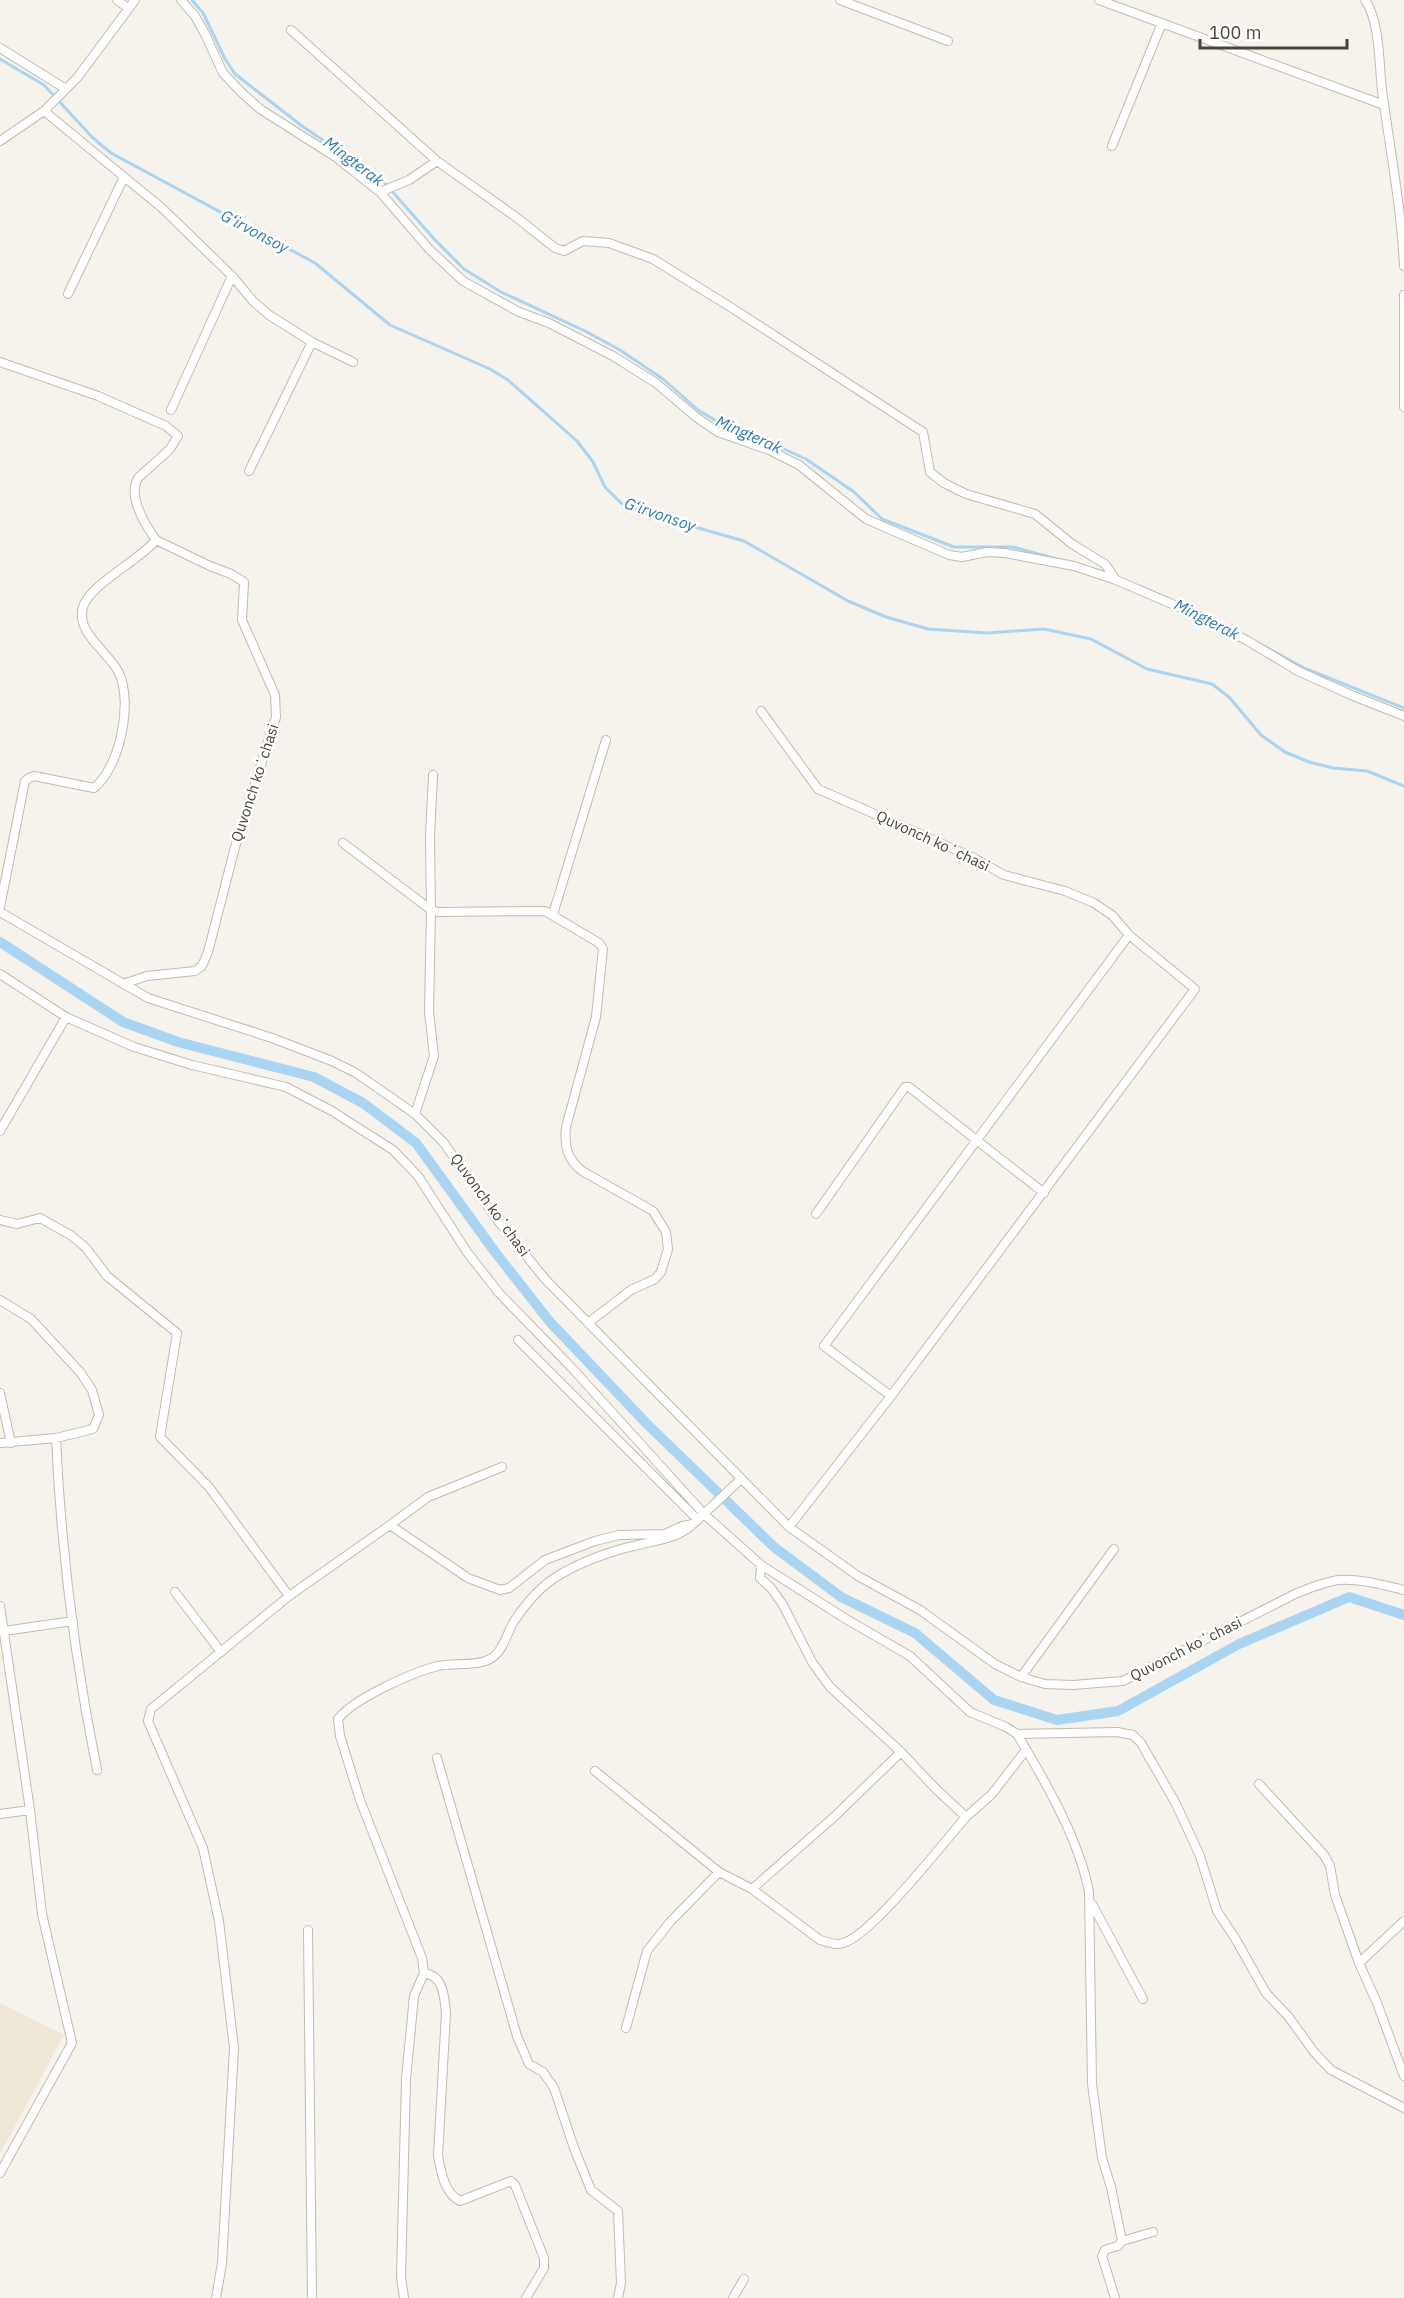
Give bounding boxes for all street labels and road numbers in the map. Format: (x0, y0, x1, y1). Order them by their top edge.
street label: Quvonch koʻchasi (226, 721, 283, 844)
street label: Quvonch koʻchasi (873, 806, 993, 875)
street label: Quvonch koʻchasi (447, 1149, 534, 1260)
street label: Quvonch koʻchasi (1127, 1612, 1245, 1685)

